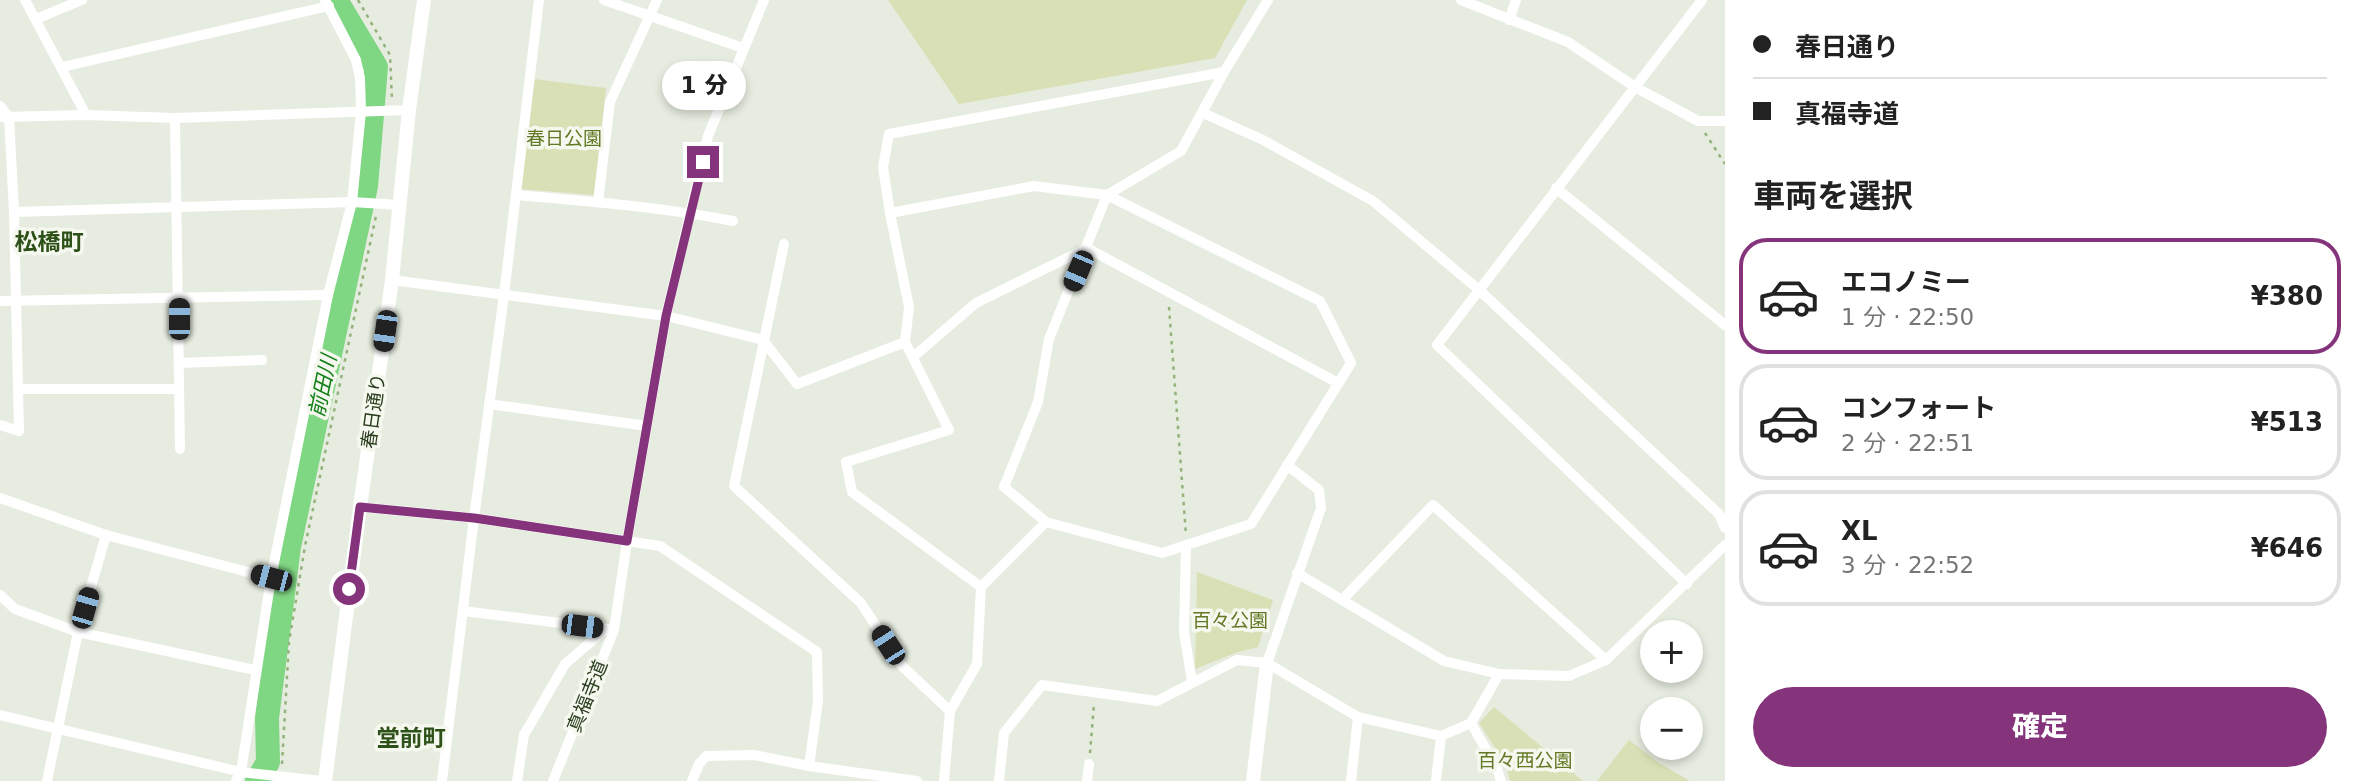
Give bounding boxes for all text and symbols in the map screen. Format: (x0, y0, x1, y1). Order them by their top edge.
text: 春日通り (1795, 32, 1899, 62)
callout: 1 分 (661, 60, 745, 110)
text: 1 分 (680, 72, 728, 98)
text: 真福寺道 (1795, 99, 1899, 129)
park label: 春日公園 (526, 127, 602, 149)
route end (687, 146, 719, 178)
text: 車両を選択 (1753, 177, 1913, 215)
district label: 松橋町 (15, 229, 84, 255)
car (1061, 248, 1096, 294)
icon: car (1757, 265, 1820, 328)
text: エコノミー (1841, 267, 1971, 297)
text: ¥380 (2251, 281, 2323, 311)
car (169, 298, 190, 340)
text: 1 分 · 22:50 (1841, 304, 1974, 330)
car (372, 309, 399, 353)
water label: 前田川 (305, 351, 342, 419)
street label: 春日通り (357, 372, 389, 450)
icon: car (1757, 391, 1820, 454)
text: コンフォート (1841, 393, 1996, 423)
text: ¥513 (2251, 407, 2323, 437)
text: 2 分 · 22:51 (1841, 430, 1974, 456)
text: XL (1841, 516, 1878, 546)
icon: car (1757, 517, 1820, 580)
text: ¥646 (2251, 533, 2323, 563)
text: 3 分 · 22:52 (1841, 552, 1974, 578)
car (248, 562, 295, 594)
route start (333, 573, 365, 605)
car (70, 585, 101, 631)
park label: 百々公園 (1192, 609, 1268, 631)
car (560, 613, 605, 639)
map controls (1640, 620, 1703, 760)
button: + (1640, 620, 1703, 683)
car (868, 622, 909, 668)
street label: 真福寺道 (563, 657, 611, 735)
button: 確定 (1753, 687, 2327, 767)
button: − (1640, 697, 1703, 760)
district label: 堂前町 (377, 725, 446, 751)
park label: 百々西公園 (1477, 749, 1573, 771)

